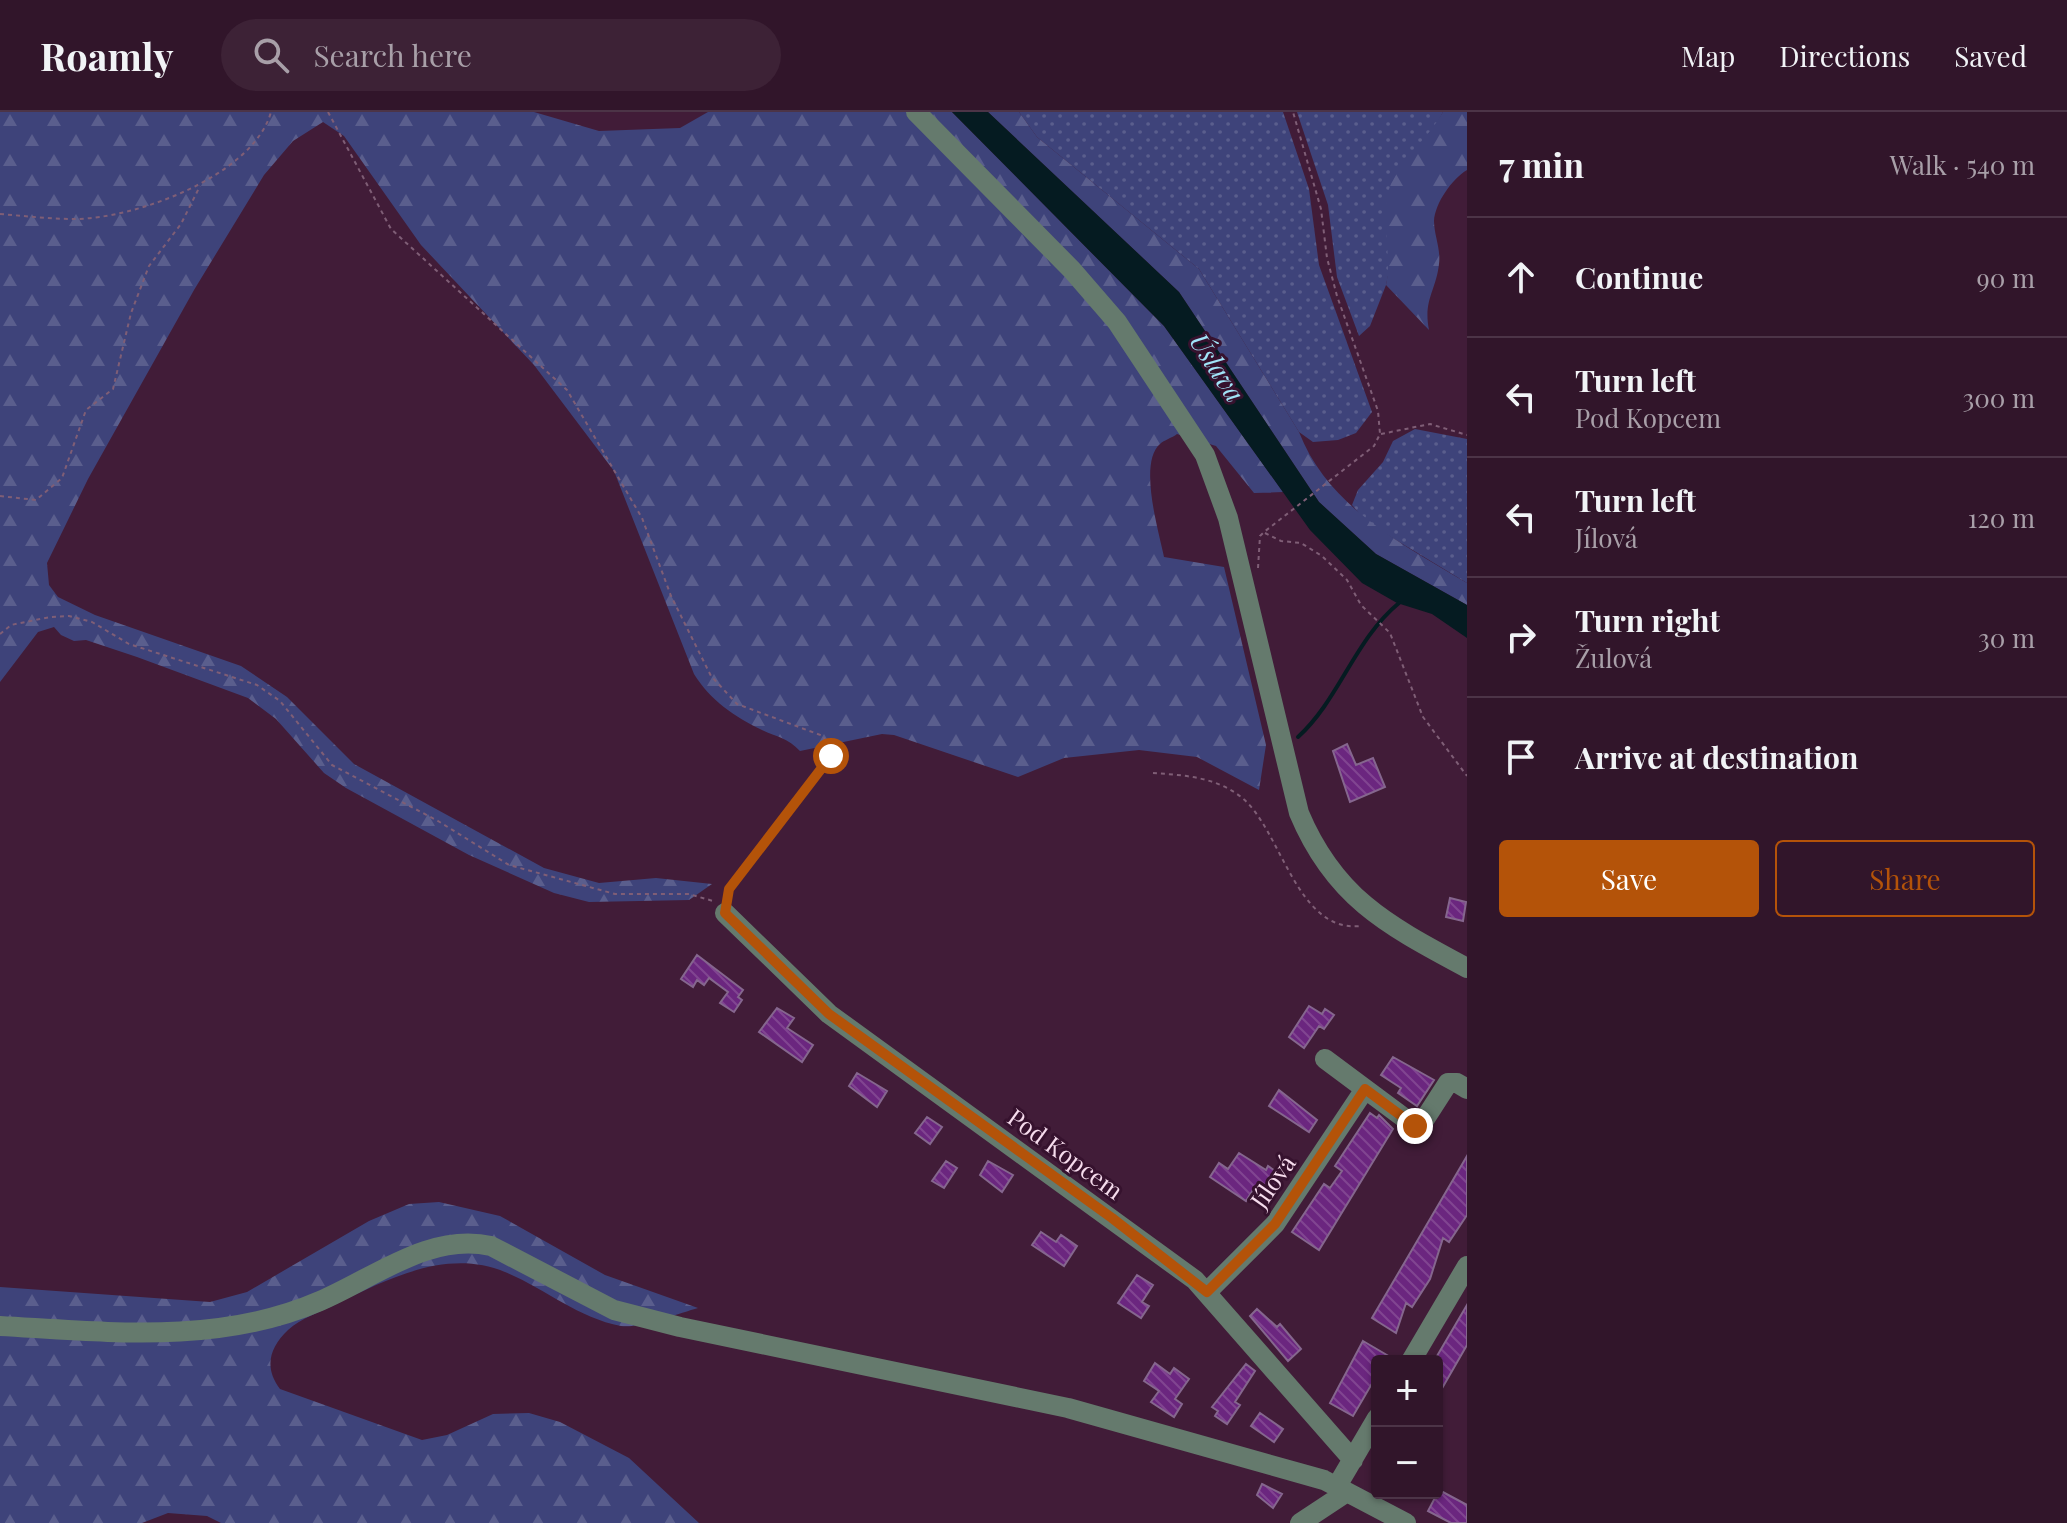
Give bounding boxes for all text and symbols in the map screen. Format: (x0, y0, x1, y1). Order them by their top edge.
search box (221, 19, 781, 91)
text: Roamly (40, 30, 173, 81)
icon: search (249, 33, 293, 77)
text: Search here (313, 35, 472, 75)
text: Map (1681, 37, 1735, 74)
text: Directions (1779, 37, 1910, 74)
text: Saved (1954, 37, 2027, 74)
text: 7 min (1499, 141, 1584, 187)
text: Walk · 540 m (1890, 147, 2035, 182)
icon: ahead (1499, 255, 1543, 299)
text: Continue (1575, 257, 1703, 297)
text: 90 m (1977, 260, 2035, 295)
water label: Úslava (1183, 326, 1253, 408)
text: Turn left (1575, 360, 1696, 400)
icon: left (1499, 375, 1543, 419)
text: 300 m (1963, 380, 2035, 415)
text: Pod Kopcem (1575, 400, 1721, 435)
text: Turn left (1575, 480, 1696, 520)
icon: left (1499, 495, 1543, 539)
text: 120 m (1968, 500, 2035, 535)
text: Jílová (1575, 520, 1638, 555)
text: Turn right (1575, 600, 1720, 640)
icon: right (1499, 615, 1543, 659)
text: 30 m (1978, 620, 2035, 655)
text: Žulová (1575, 640, 1652, 675)
icon: arrive (1499, 735, 1543, 779)
text: Arrive at destination (1575, 737, 1858, 777)
route start (813, 738, 849, 774)
button: Save (1499, 840, 1759, 917)
button: Share (1775, 840, 2035, 917)
street label: Pod Kopcem (1002, 1100, 1130, 1206)
route end (1397, 1108, 1433, 1144)
street label: Jílová (1242, 1148, 1302, 1215)
map controls (1371, 1355, 1443, 1499)
button: + (1371, 1355, 1443, 1427)
button: − (1371, 1427, 1443, 1499)

